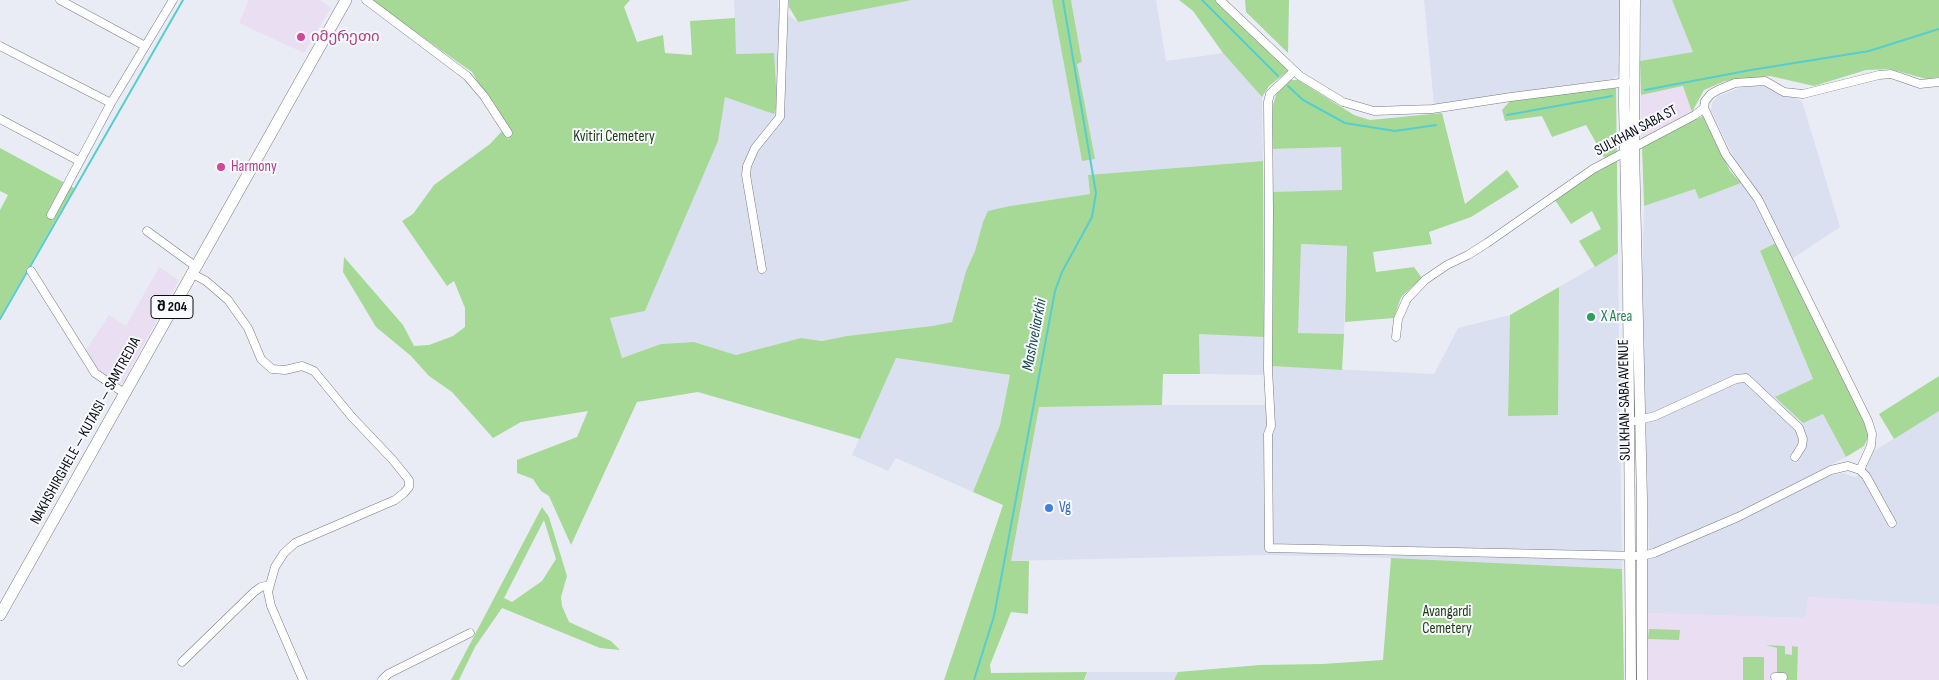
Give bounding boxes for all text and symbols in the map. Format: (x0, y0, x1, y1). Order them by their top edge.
place label: იმერეთი (311, 28, 380, 46)
marker: იმერეთი (295, 31, 307, 43)
street label: SULKHAN SABA ST (1592, 102, 1680, 160)
park label: Kvitiri Cemetery (573, 128, 655, 146)
place label: Harmony (231, 158, 277, 176)
marker: Harmony (215, 161, 227, 173)
road number: შ 204 (151, 296, 193, 318)
water label: Mashveliarkhi (1019, 297, 1051, 373)
place label: X Area (1601, 308, 1632, 326)
marker: X Area (1585, 311, 1597, 323)
street label: NAKHSHIRGHELE — KUTAISI — SAMTREDIA (27, 334, 145, 528)
street label: SULKHAN-SABA AVENUE (1615, 339, 1635, 461)
place label: Vg (1059, 499, 1071, 517)
marker: Vg (1043, 502, 1055, 514)
park label: Avangardi Cemetery (1422, 603, 1472, 638)

